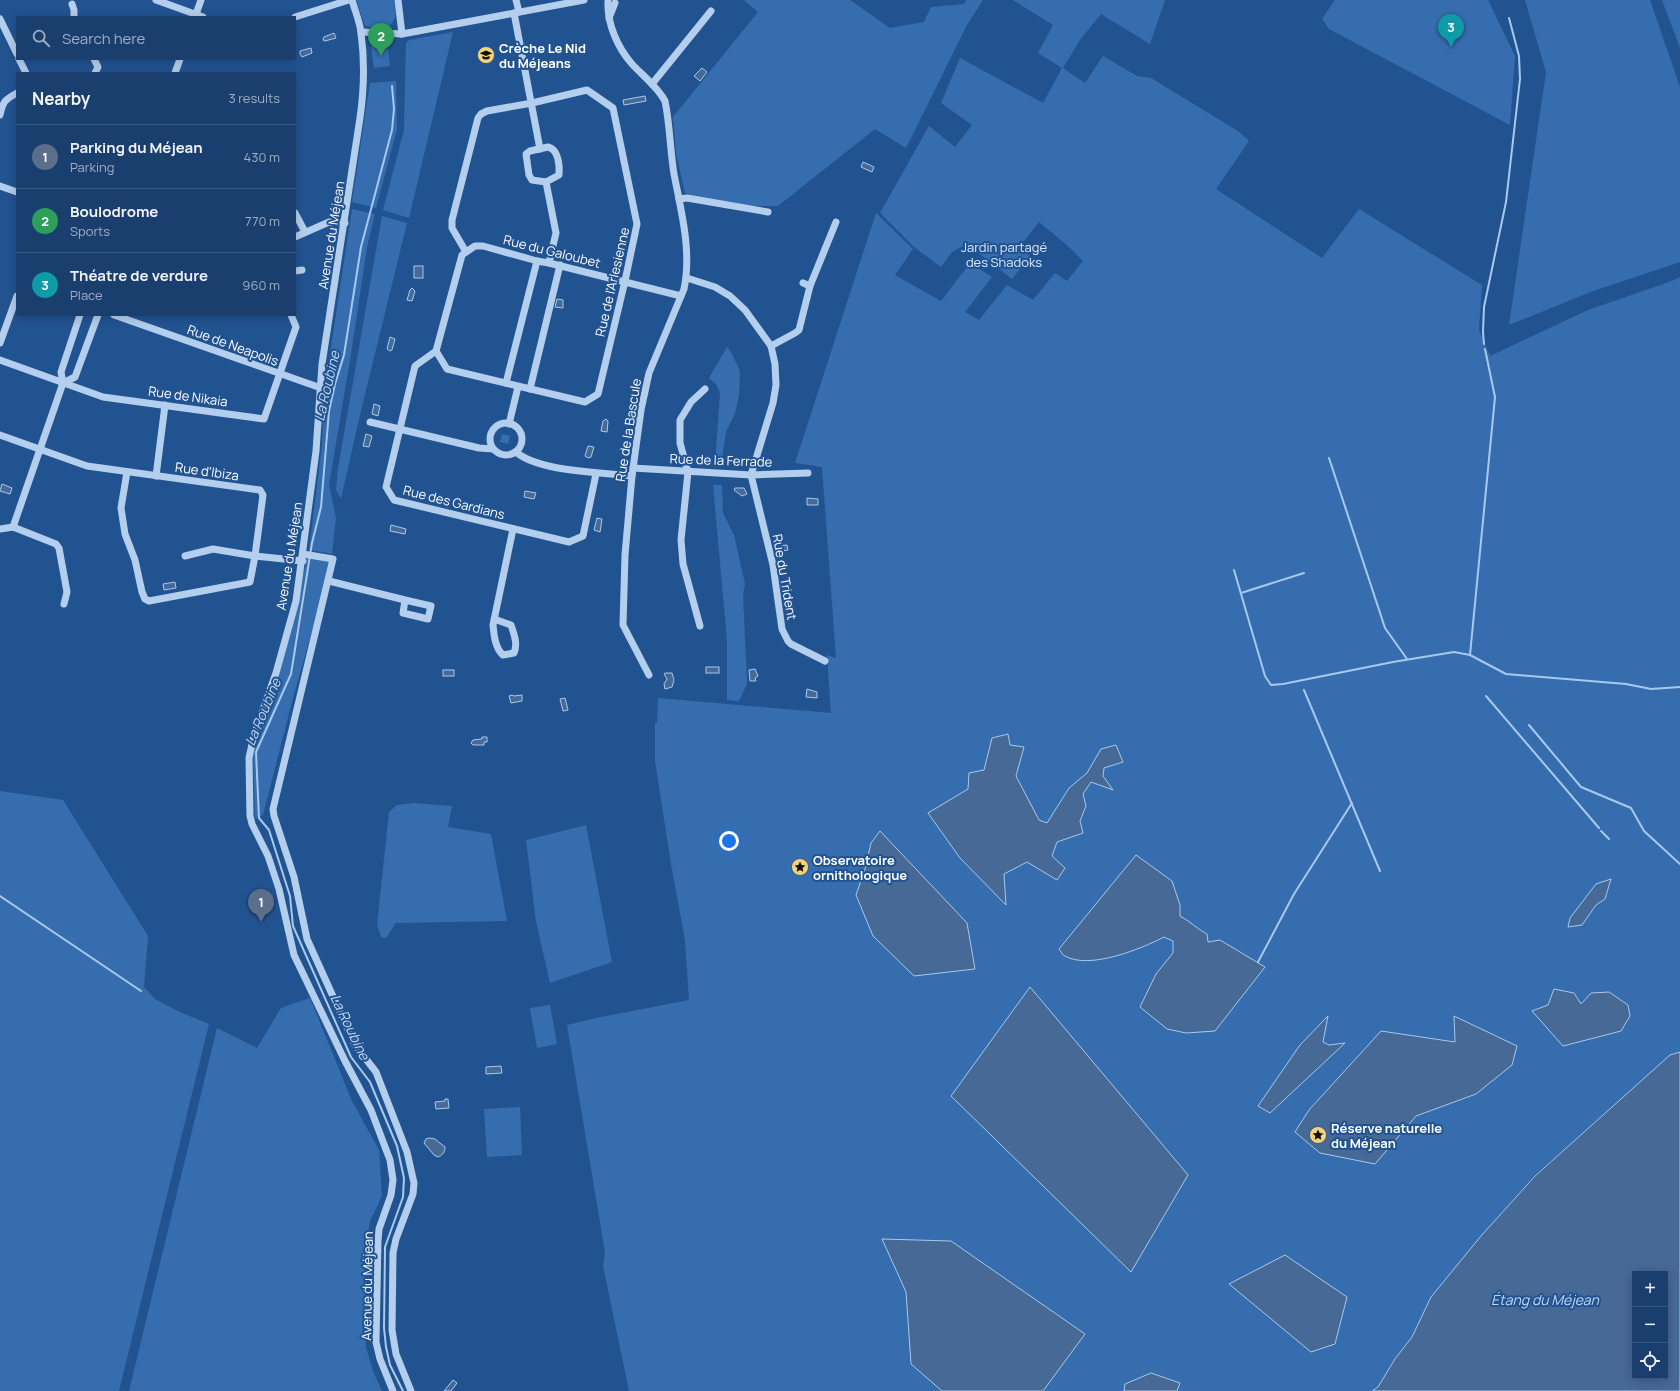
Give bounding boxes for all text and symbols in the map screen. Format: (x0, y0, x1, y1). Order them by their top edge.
pin: 3 (1438, 14, 1464, 47)
search box (16, 16, 296, 60)
pin: 2 (368, 23, 394, 56)
icon: search (30, 27, 52, 49)
text: Search here (62, 28, 145, 49)
place label: Crèche Le Nid du Méjeans (499, 39, 586, 72)
school or university icon: Crèche Le Nid du Méjeans (476, 45, 496, 65)
text: Nearby (32, 87, 90, 110)
text: 3 results (228, 89, 280, 107)
text: Parking du Méjean (70, 137, 203, 158)
text: 1 (42, 148, 48, 166)
text: 430 m (244, 148, 280, 166)
text: Parking (70, 158, 114, 176)
street label: Avenue du Méjean (314, 180, 348, 290)
text: Boulodrome (70, 201, 158, 222)
text: 2 (41, 212, 49, 230)
text: 770 m (245, 212, 280, 230)
text: Sports (70, 222, 110, 240)
street label: Rue de l'Arlesienne (591, 225, 633, 338)
street label: Rue du Galoubet (502, 230, 602, 272)
park label: Jardin partagé des Shadoks (961, 238, 1047, 271)
text: Théatre de verdure (70, 265, 208, 286)
text: 3 (41, 276, 49, 294)
text: 960 m (242, 276, 280, 294)
text: Place (70, 286, 103, 304)
street label: Rue de Neapolis (185, 320, 281, 370)
water label: La Roubine (309, 348, 344, 423)
street label: Rue de la Bascule (611, 377, 645, 483)
street label: Rue de Nikaia (147, 382, 229, 410)
street label: Rue de la Ferrade (669, 449, 773, 471)
street label: Rue d'Ibiza (174, 458, 240, 484)
street label: Rue des Gardians (401, 481, 507, 523)
street label: Avenue du Méjean (272, 501, 306, 611)
street label: Rue du Trident (769, 533, 801, 621)
water label: La Roubine (240, 675, 286, 748)
your location (719, 831, 739, 851)
place label: Observatoire ornithologique (813, 851, 907, 884)
place icon: Observatoire ornithologique (790, 857, 810, 877)
pin: 1 (248, 889, 274, 922)
water label: La Roubine (326, 991, 375, 1064)
place label: Réserve naturelle du Méjean (1331, 1119, 1442, 1152)
place icon: Réserve naturelle du Méjean (1308, 1125, 1328, 1145)
street label: Avenue du Méjean (357, 1231, 377, 1341)
map controls (1632, 1271, 1668, 1379)
button: + (1632, 1271, 1668, 1307)
water label: Étang du Méjean (1491, 1290, 1600, 1309)
button: − (1632, 1307, 1668, 1343)
button: locate (1632, 1343, 1668, 1379)

